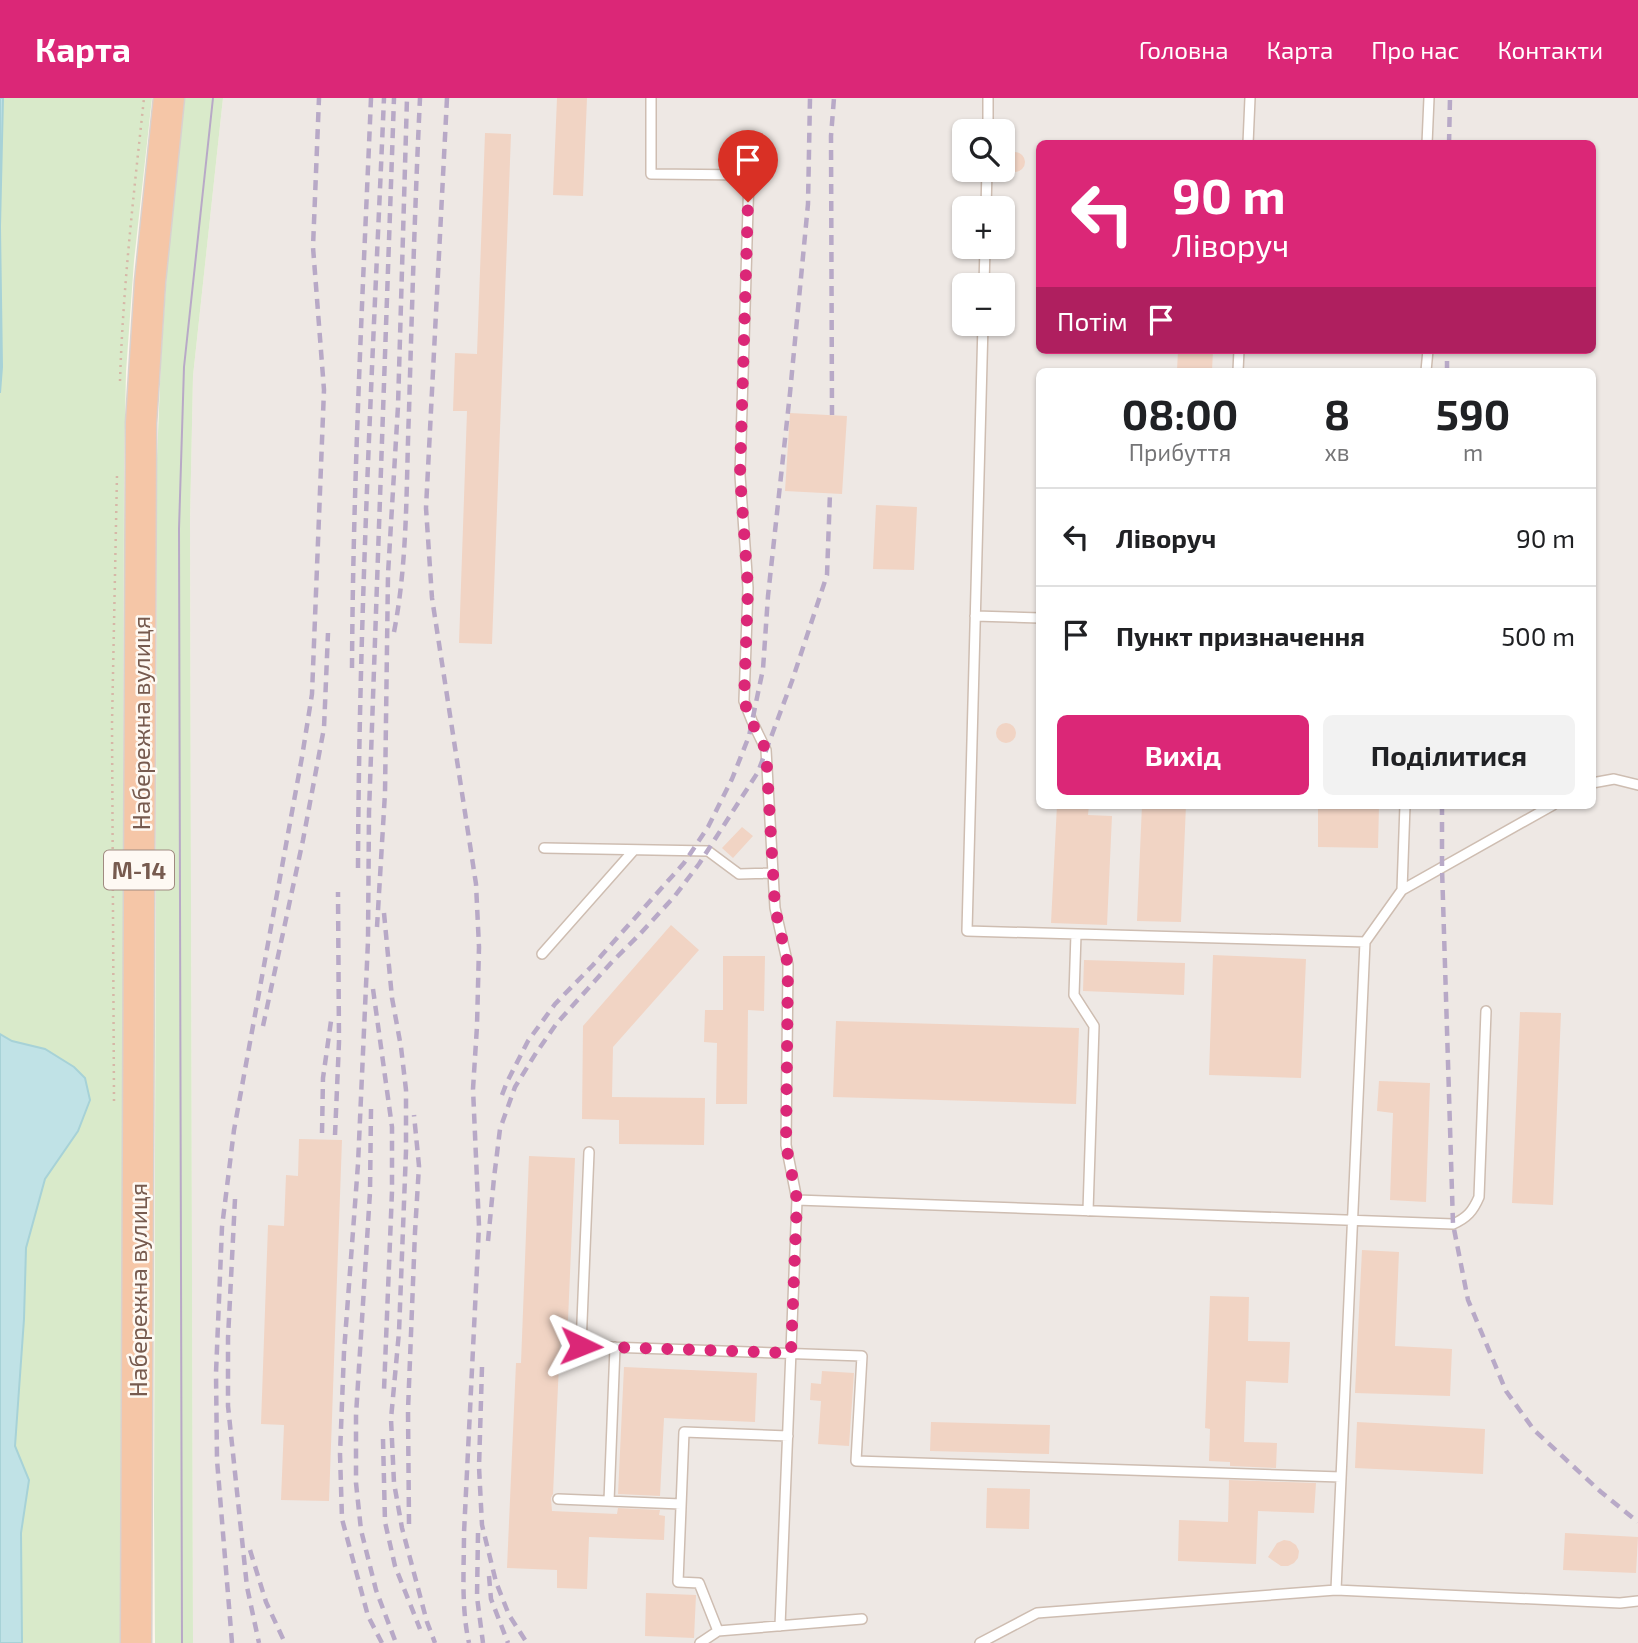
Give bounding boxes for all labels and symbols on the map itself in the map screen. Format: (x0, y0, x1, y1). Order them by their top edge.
pin (718, 130, 778, 202)
street label: Набережна вулиця (126, 616, 156, 830)
road number: М-14 (104, 850, 174, 890)
street label: Набережна вулиця (123, 1183, 153, 1397)
position arrow (544, 1309, 618, 1383)

